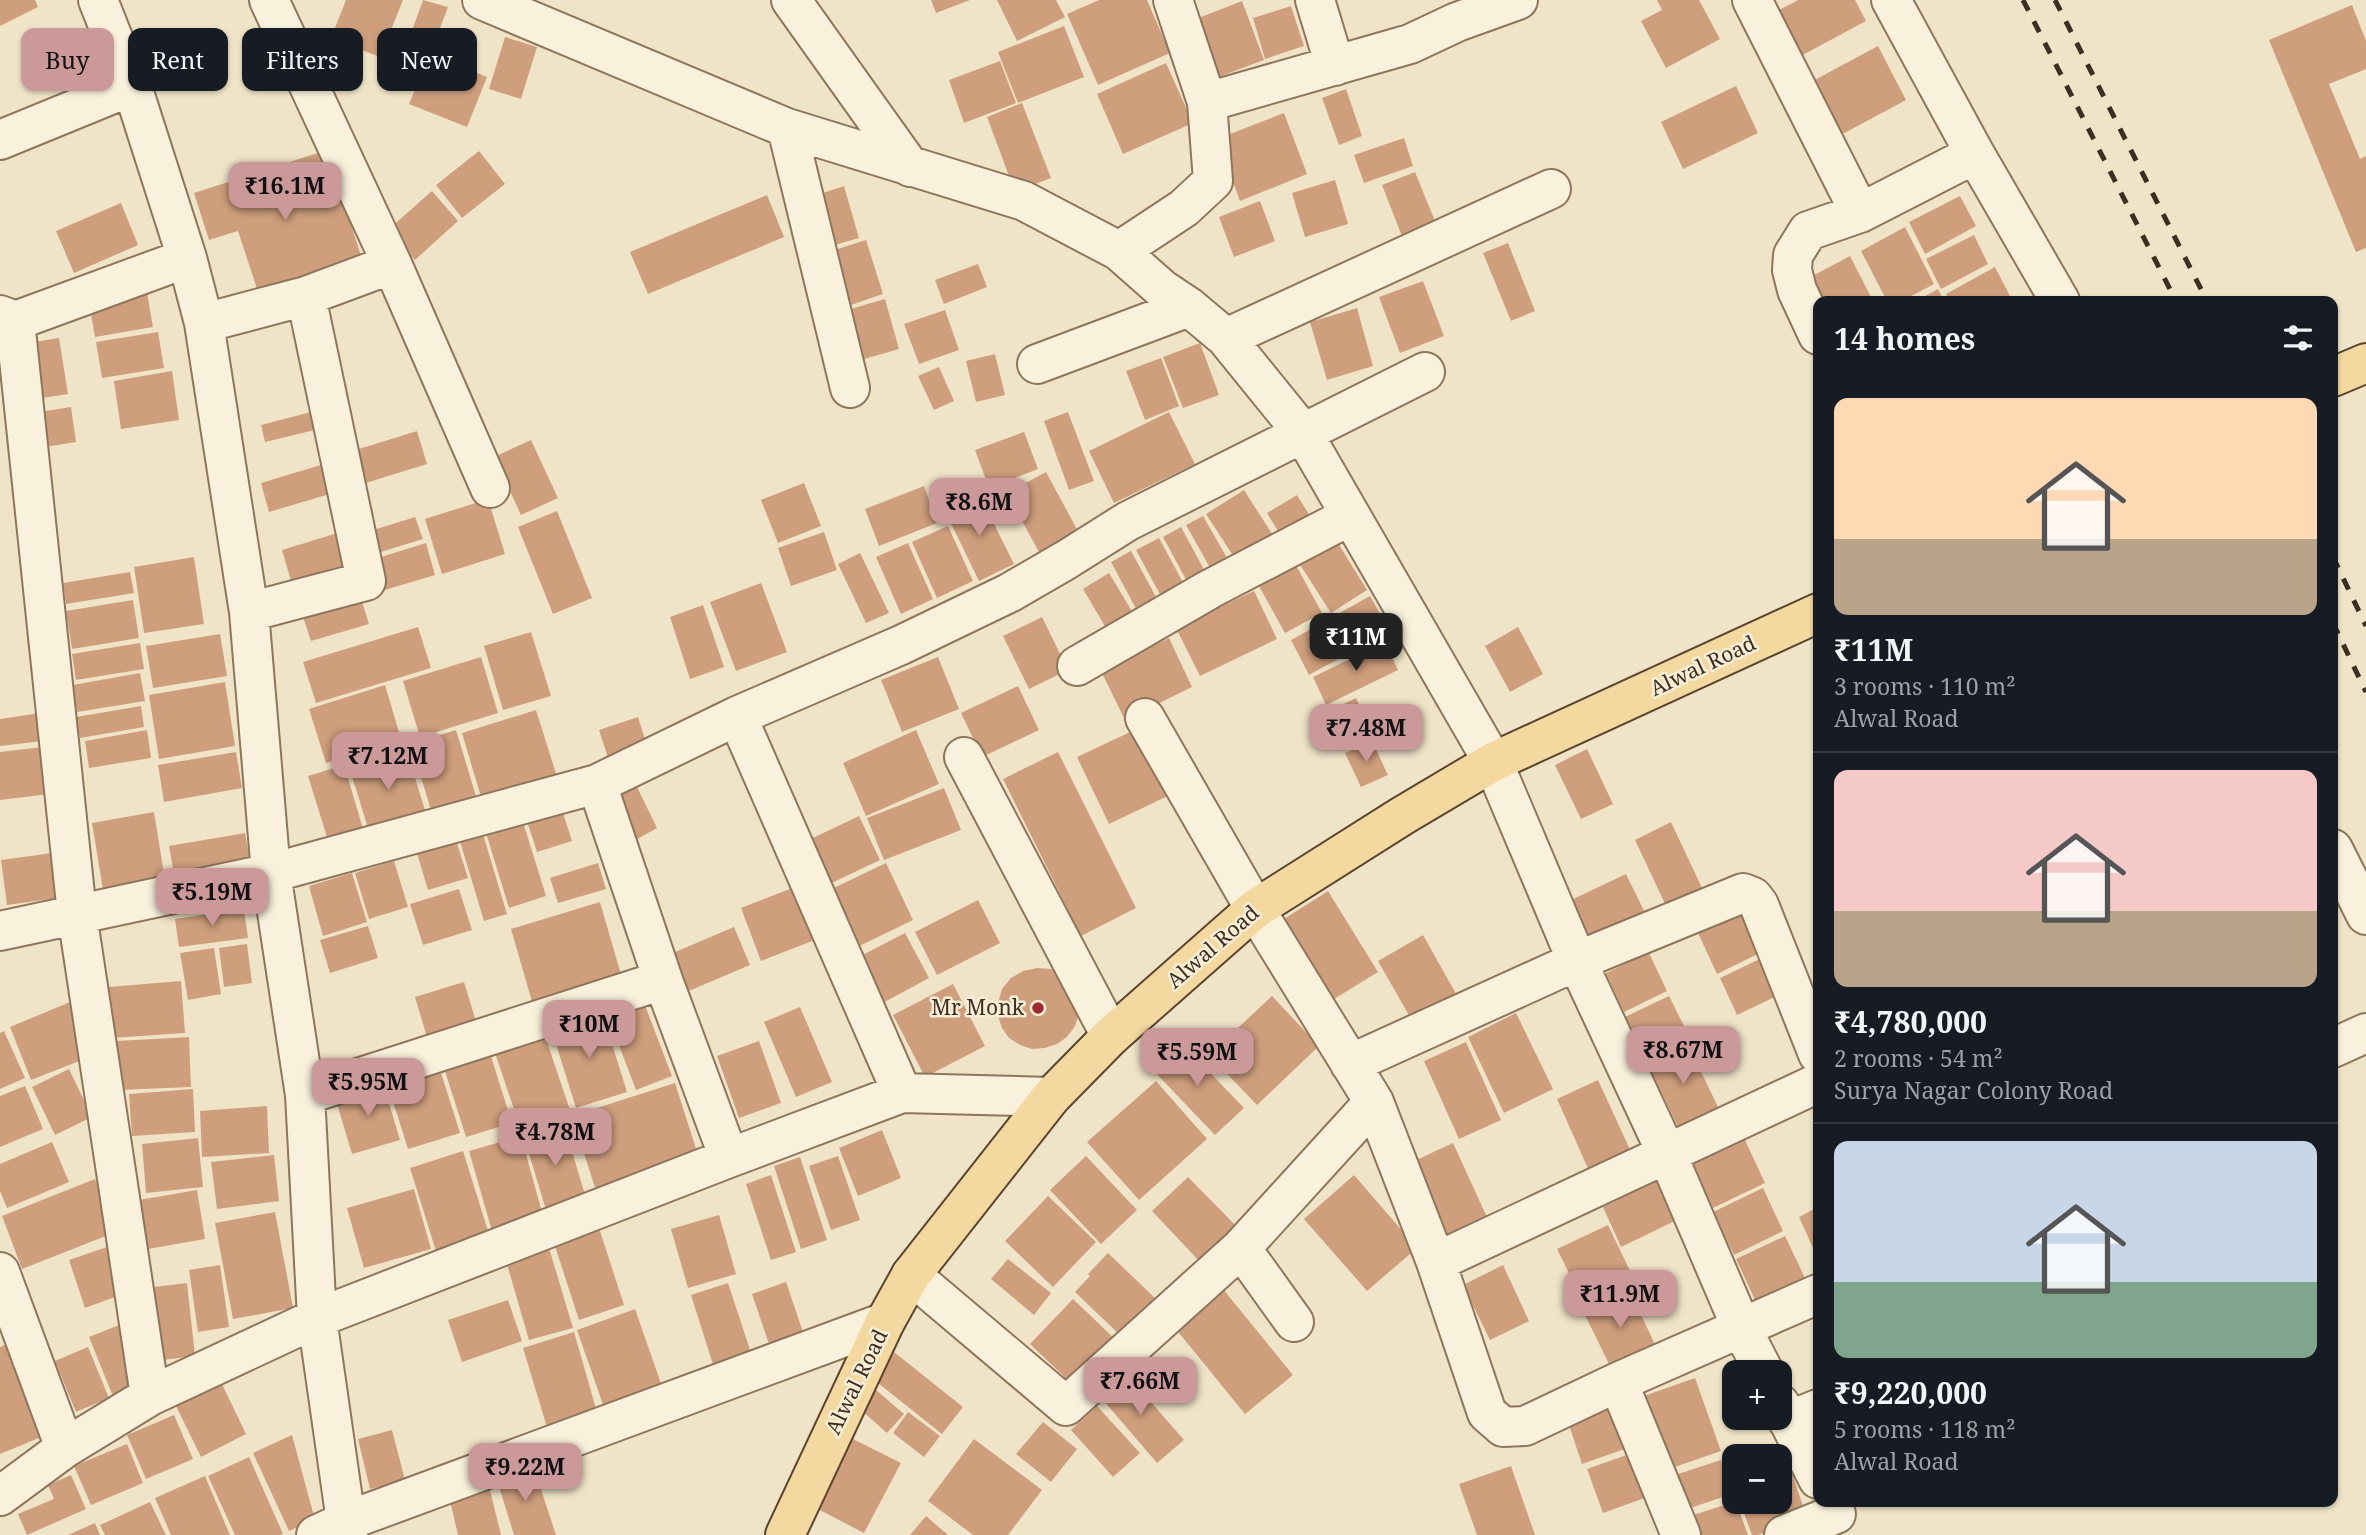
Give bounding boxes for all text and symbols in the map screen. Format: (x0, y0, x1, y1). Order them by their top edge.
chip: Buy (21, 28, 114, 91)
chip: Rent (128, 28, 228, 91)
chip: Filters (242, 28, 363, 91)
chip: New (377, 28, 477, 91)
pin: ₹16.1M (228, 162, 342, 222)
text: ₹16.1M (245, 169, 325, 201)
text: 14 homes (1834, 318, 1975, 359)
icon: filters (2279, 319, 2317, 357)
icon: home (2013, 443, 2139, 569)
pin: ₹8.6M (930, 478, 1028, 538)
text: ₹8.6M (945, 485, 1013, 517)
pin: ₹11M (1315, 614, 1397, 673)
text: ₹11M (1326, 620, 1386, 652)
street label: Alwal Road (1645, 628, 1760, 702)
text: ₹11M (1834, 629, 1913, 670)
text: 3 rooms · 110 m² (1834, 670, 2016, 702)
text: Alwal Road (1834, 702, 1959, 734)
pin: ₹7.48M (1309, 704, 1423, 764)
text: ₹7.48M (1326, 711, 1406, 743)
pin: ₹7.12M (331, 732, 445, 792)
text: ₹7.12M (348, 739, 428, 771)
icon: home (2013, 815, 2139, 941)
pin: ₹5.19M (155, 869, 269, 928)
text: ₹5.19M (172, 875, 252, 907)
street label: Alwal Road (1160, 898, 1265, 994)
place label: Mr Monk (931, 993, 1025, 1021)
pin: ₹10M (548, 1000, 630, 1060)
marker: Mr Monk (1030, 1000, 1046, 1016)
text: ₹4,780,000 (1834, 1001, 1987, 1042)
text: ₹10M (559, 1007, 619, 1039)
pin: ₹8.67M (1626, 1026, 1740, 1086)
pin: ₹5.59M (1140, 1028, 1254, 1088)
text: ₹8.67M (1643, 1033, 1723, 1065)
text: ₹5.59M (1157, 1035, 1237, 1067)
text: 2 rooms · 54 m² (1834, 1042, 2003, 1074)
pin: ₹5.95M (311, 1058, 425, 1118)
text: ₹5.95M (328, 1065, 408, 1097)
text: Surya Nagar Colony Road (1834, 1074, 2113, 1106)
pin: ₹4.78M (498, 1108, 612, 1168)
text: ₹4.78M (515, 1115, 595, 1147)
icon: home (2013, 1186, 2139, 1312)
pin: ₹11.9M (1563, 1270, 1677, 1330)
text: ₹11.9M (1580, 1277, 1660, 1309)
street label: Alwal Road (819, 1324, 894, 1439)
pin: ₹7.66M (1083, 1358, 1197, 1417)
map controls (1722, 1360, 1792, 1514)
button: + (1722, 1360, 1792, 1430)
text: ₹7.66M (1100, 1364, 1180, 1396)
text: ₹9,220,000 (1834, 1372, 1987, 1413)
text: 5 rooms · 118 m² (1834, 1413, 2016, 1445)
pin: ₹9.22M (468, 1444, 582, 1503)
button: − (1722, 1444, 1792, 1514)
text: Alwal Road (1834, 1445, 1959, 1477)
text: ₹9.22M (485, 1450, 565, 1482)

